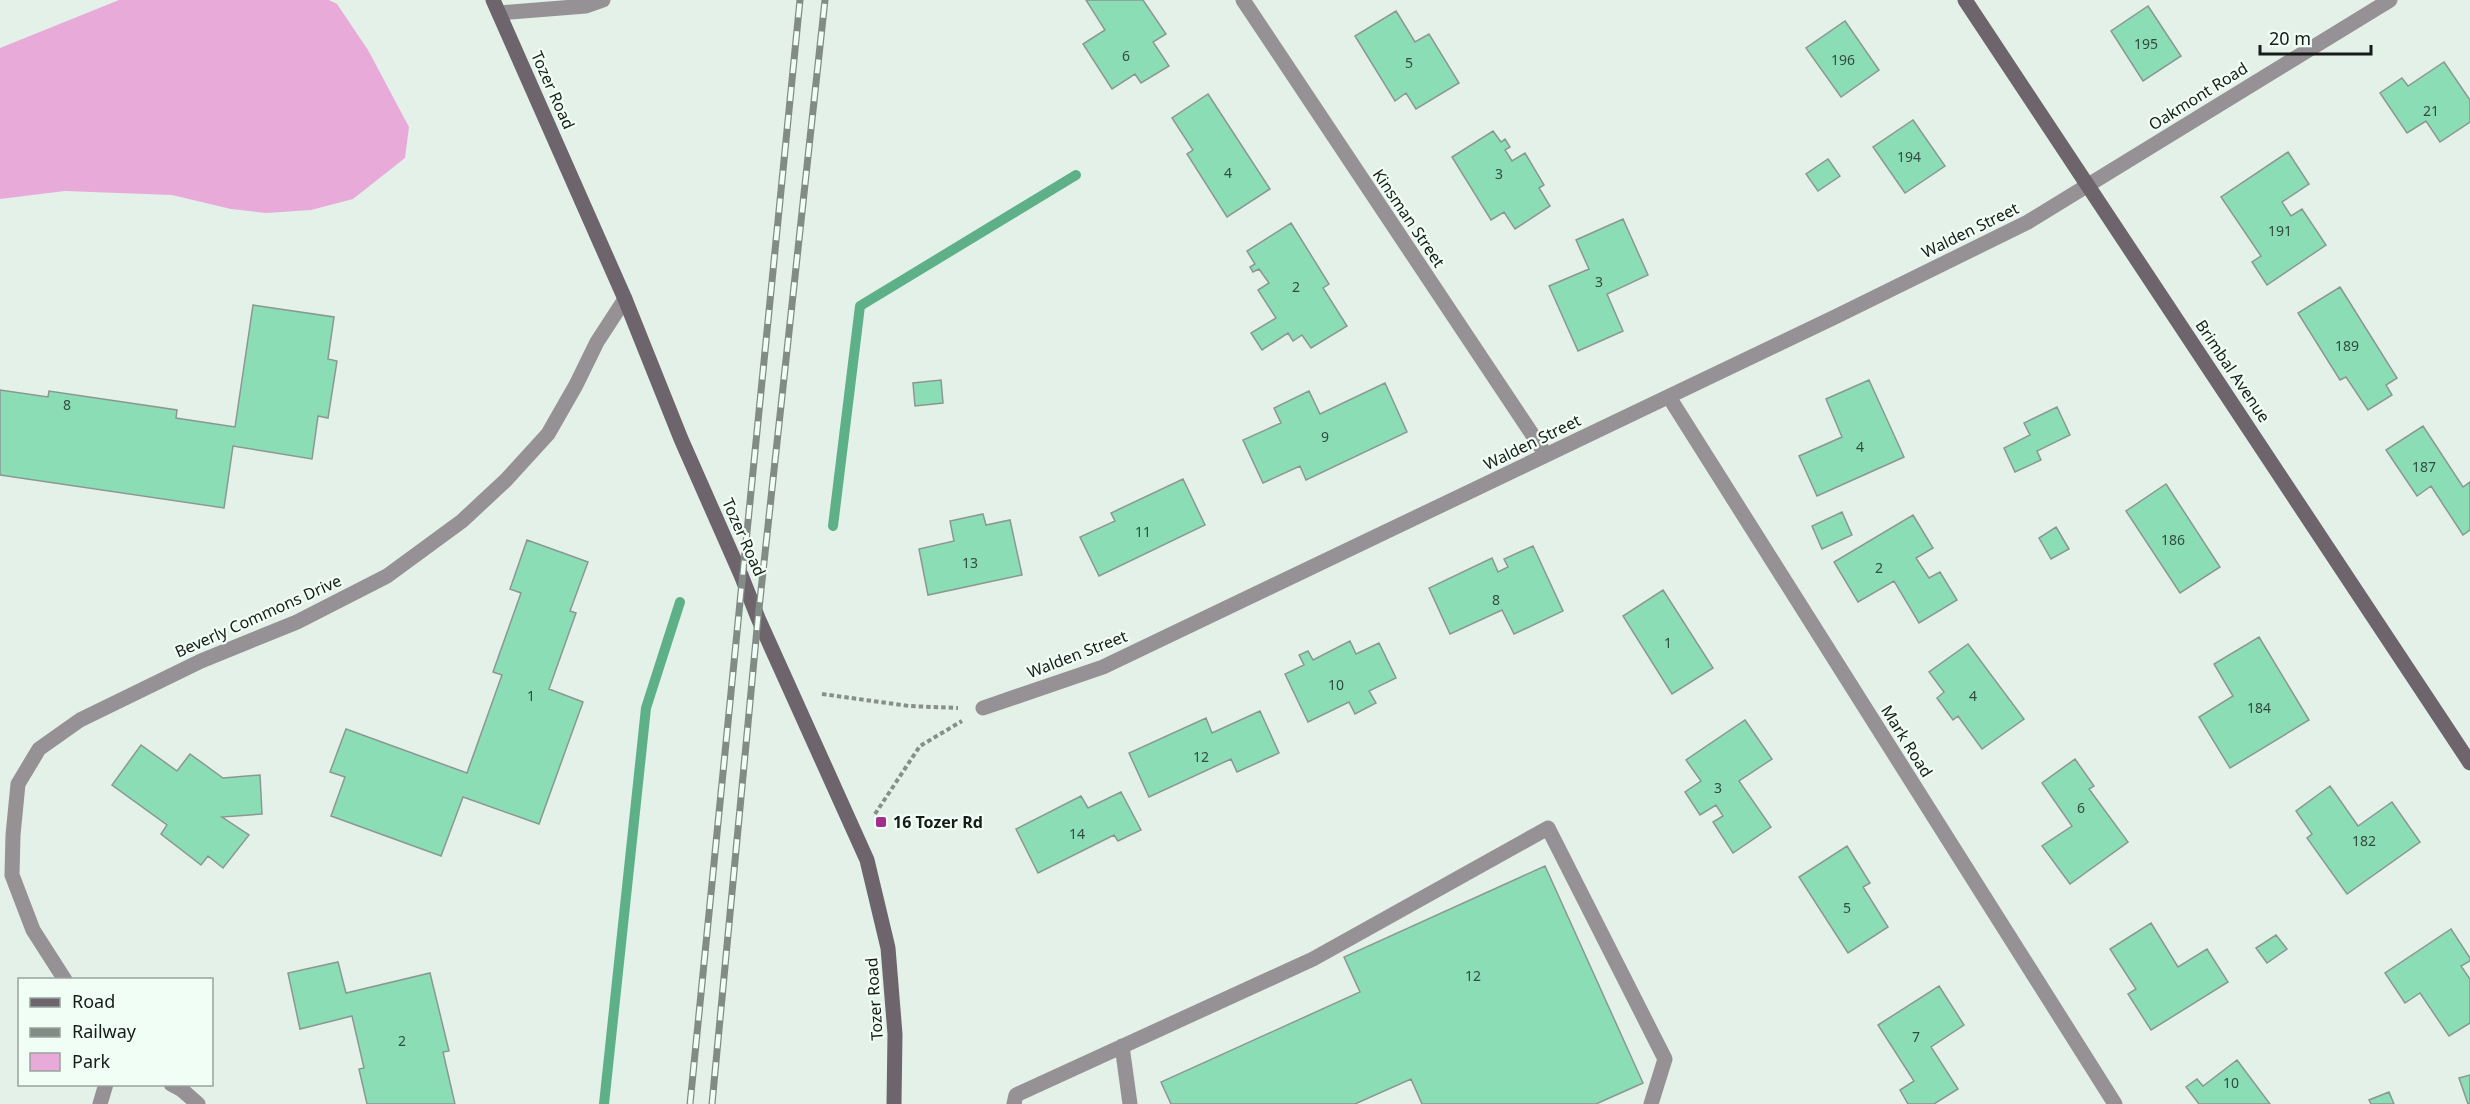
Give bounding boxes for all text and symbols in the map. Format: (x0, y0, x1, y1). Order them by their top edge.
scale bar (2260, 18, 2371, 56)
text: 20 m (2269, 26, 2311, 50)
house number: 195 (2134, 34, 2158, 53)
house number: 6 (1122, 46, 1130, 65)
street label: Tozer Road (526, 48, 580, 132)
house number: 196 (1831, 50, 1855, 69)
house number: 5 (1405, 53, 1413, 72)
street label: Oakmont Road (2144, 57, 2252, 135)
house number: 21 (2423, 101, 2439, 120)
house number: 194 (1897, 147, 1921, 166)
house number: 4 (1224, 163, 1232, 182)
street label: Kinsman Street (1368, 164, 1450, 272)
house number: 3 (1495, 164, 1503, 183)
street label: Walden Street (1918, 197, 2022, 263)
house number: 191 (2268, 221, 2292, 240)
house number: 3 (1595, 272, 1603, 291)
house number: 2 (1292, 277, 1300, 296)
street label: Brimbal Avenue (2190, 315, 2276, 427)
house number: 189 (2335, 336, 2359, 355)
house number: 8 (63, 395, 71, 414)
street label: Walden Street (1480, 409, 1584, 475)
house number: 9 (1321, 427, 1329, 446)
house number: 4 (1856, 437, 1864, 456)
house number: 187 (2412, 457, 2436, 476)
street label: Tozer Road (717, 495, 771, 579)
house number: 11 (1135, 522, 1151, 541)
house number: 186 (2161, 530, 2185, 549)
house number: 13 (962, 553, 978, 572)
house number: 2 (1875, 558, 1883, 577)
street label: Beverly Commons Drive (171, 569, 345, 663)
house number: 8 (1492, 590, 1500, 609)
street label: Walden Street (1024, 625, 1130, 683)
house number: 1 (1664, 633, 1672, 652)
house number: 10 (1328, 675, 1344, 694)
house number: 1 (527, 686, 535, 705)
house number: 4 (1969, 686, 1977, 705)
house number: 184 (2247, 698, 2271, 717)
street label: Mark Road (1876, 701, 1938, 781)
house number: 12 (1193, 747, 1209, 766)
house number: 3 (1714, 778, 1722, 797)
house number: 6 (2077, 798, 2085, 817)
place label: 16 Tozer Rd (893, 811, 983, 833)
marker: 16 Tozer Rd (874, 815, 888, 829)
house number: 14 (1069, 824, 1085, 843)
house number: 182 (2352, 831, 2376, 850)
house number: 5 (1843, 898, 1851, 917)
street label: Tozer Road (860, 957, 888, 1041)
house number: 12 (1465, 966, 1481, 985)
legend (18, 978, 213, 1086)
text: Road (72, 989, 115, 1013)
text: Railway (72, 1019, 137, 1043)
house number: 7 (1912, 1027, 1920, 1046)
house number: 2 (398, 1031, 406, 1050)
text: Park (72, 1049, 110, 1073)
house number: 10 (2223, 1073, 2239, 1092)

